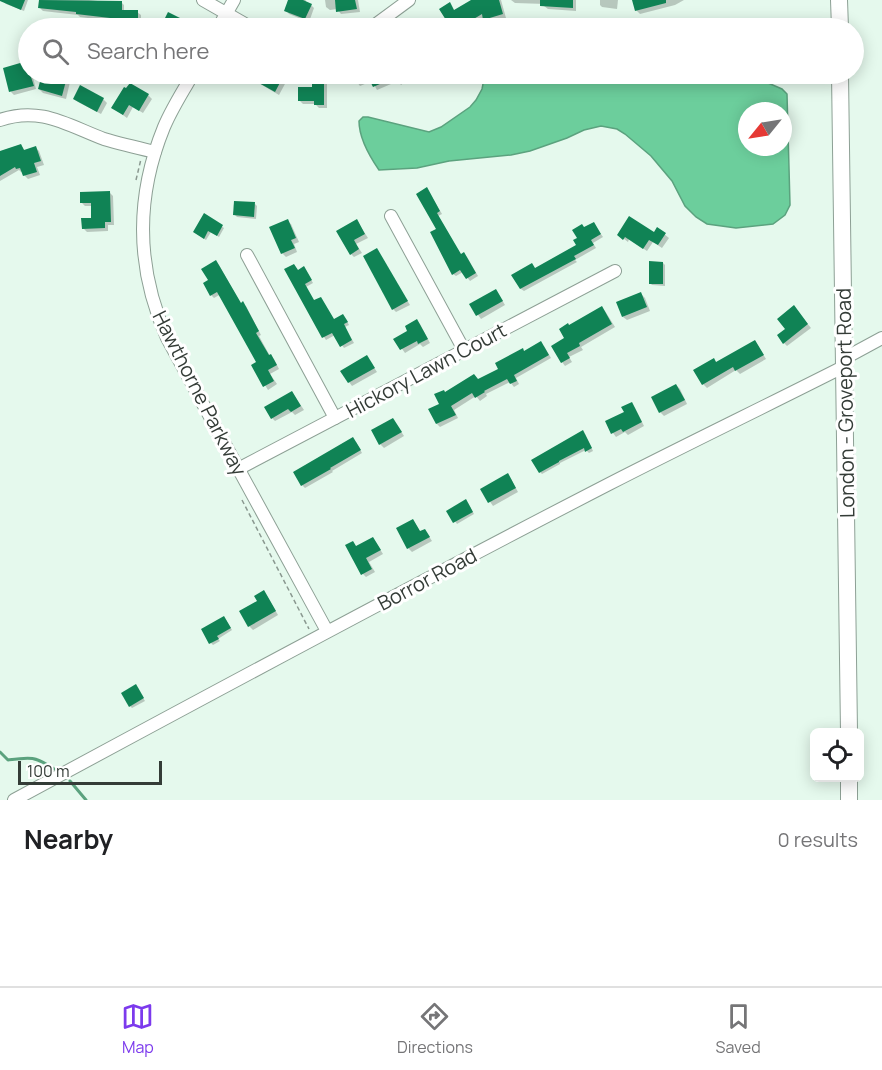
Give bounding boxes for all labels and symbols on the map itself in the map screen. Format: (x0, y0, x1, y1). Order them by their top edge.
north arrow (738, 102, 792, 156)
street label: London - Groveport Road (829, 288, 861, 518)
street label: Hawthorne Parkway (147, 306, 254, 481)
street label: Hickory Lawn Court (341, 316, 511, 424)
street label: Borror Road (373, 542, 481, 616)
scale bar (18, 758, 162, 786)

